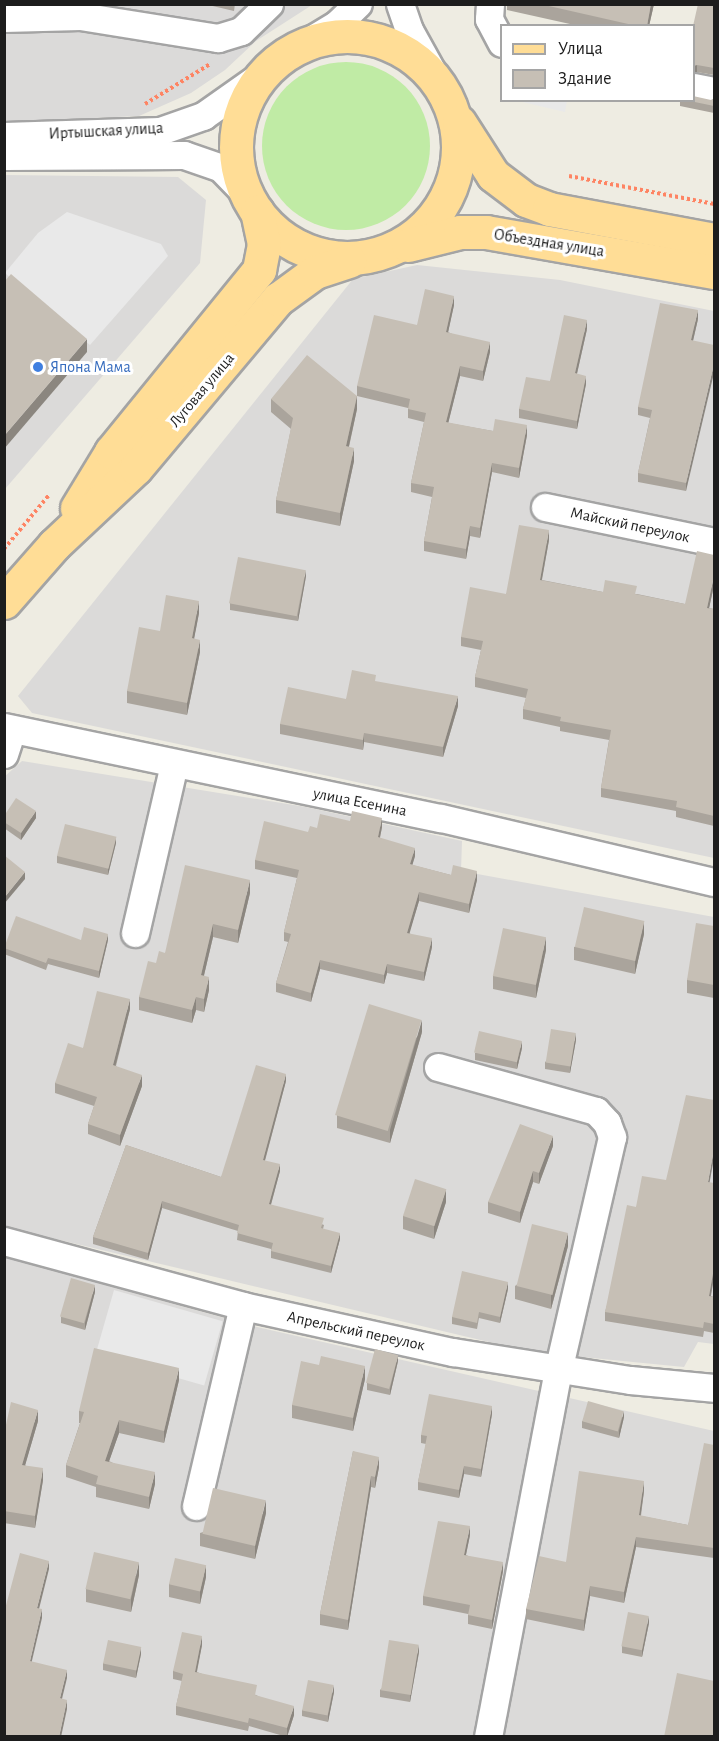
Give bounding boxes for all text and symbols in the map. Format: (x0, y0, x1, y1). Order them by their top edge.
legend (500, 24, 695, 102)
text: Улица (558, 40, 603, 58)
text: Здание (558, 70, 612, 88)
street label: Иртышская улица (48, 118, 164, 144)
street label: Объездная улица (492, 225, 606, 261)
street label: Луговая улица (165, 349, 239, 431)
place label: Япона Мама (50, 357, 131, 377)
marker: Япона Мама (31, 360, 45, 374)
street label: Майский переулок (568, 503, 692, 547)
street label: улица Есенина (311, 783, 409, 821)
street label: Апрельский переулок (285, 1307, 427, 1355)

